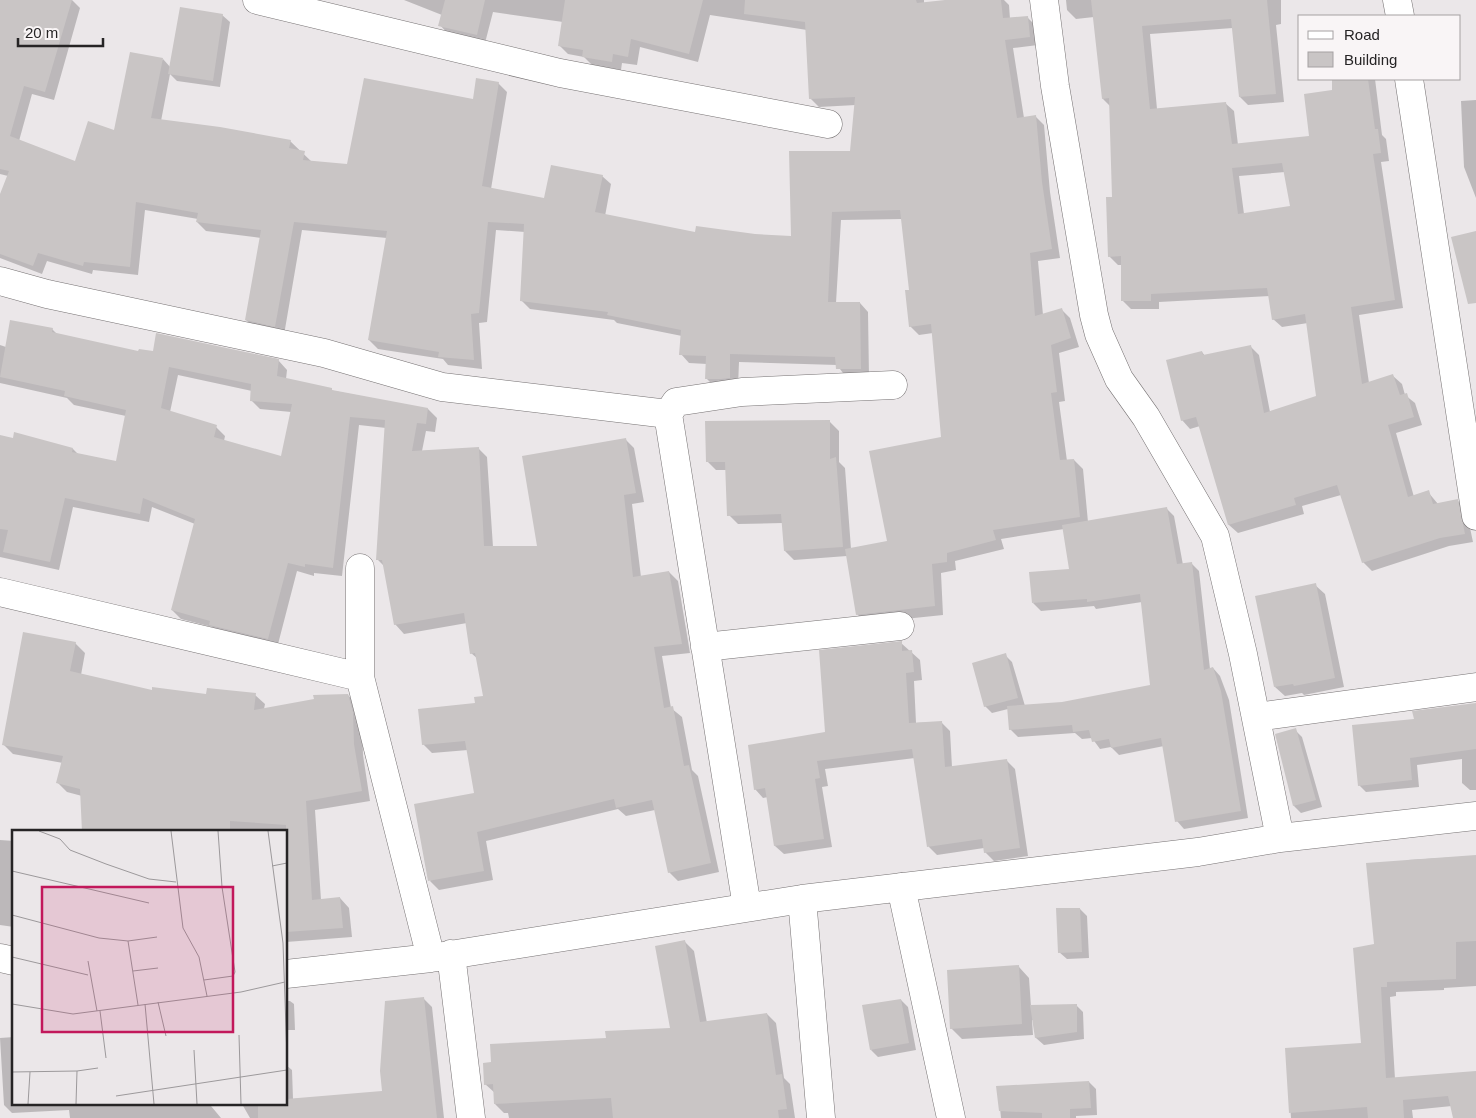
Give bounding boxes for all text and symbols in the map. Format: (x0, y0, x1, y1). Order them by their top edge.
scale bar (18, 15, 102, 47)
legend (1298, 15, 1461, 80)
text: 20 m (25, 24, 58, 41)
text: Road (1344, 26, 1380, 43)
text: Building (1344, 51, 1397, 68)
inset map (12, 830, 288, 1106)

